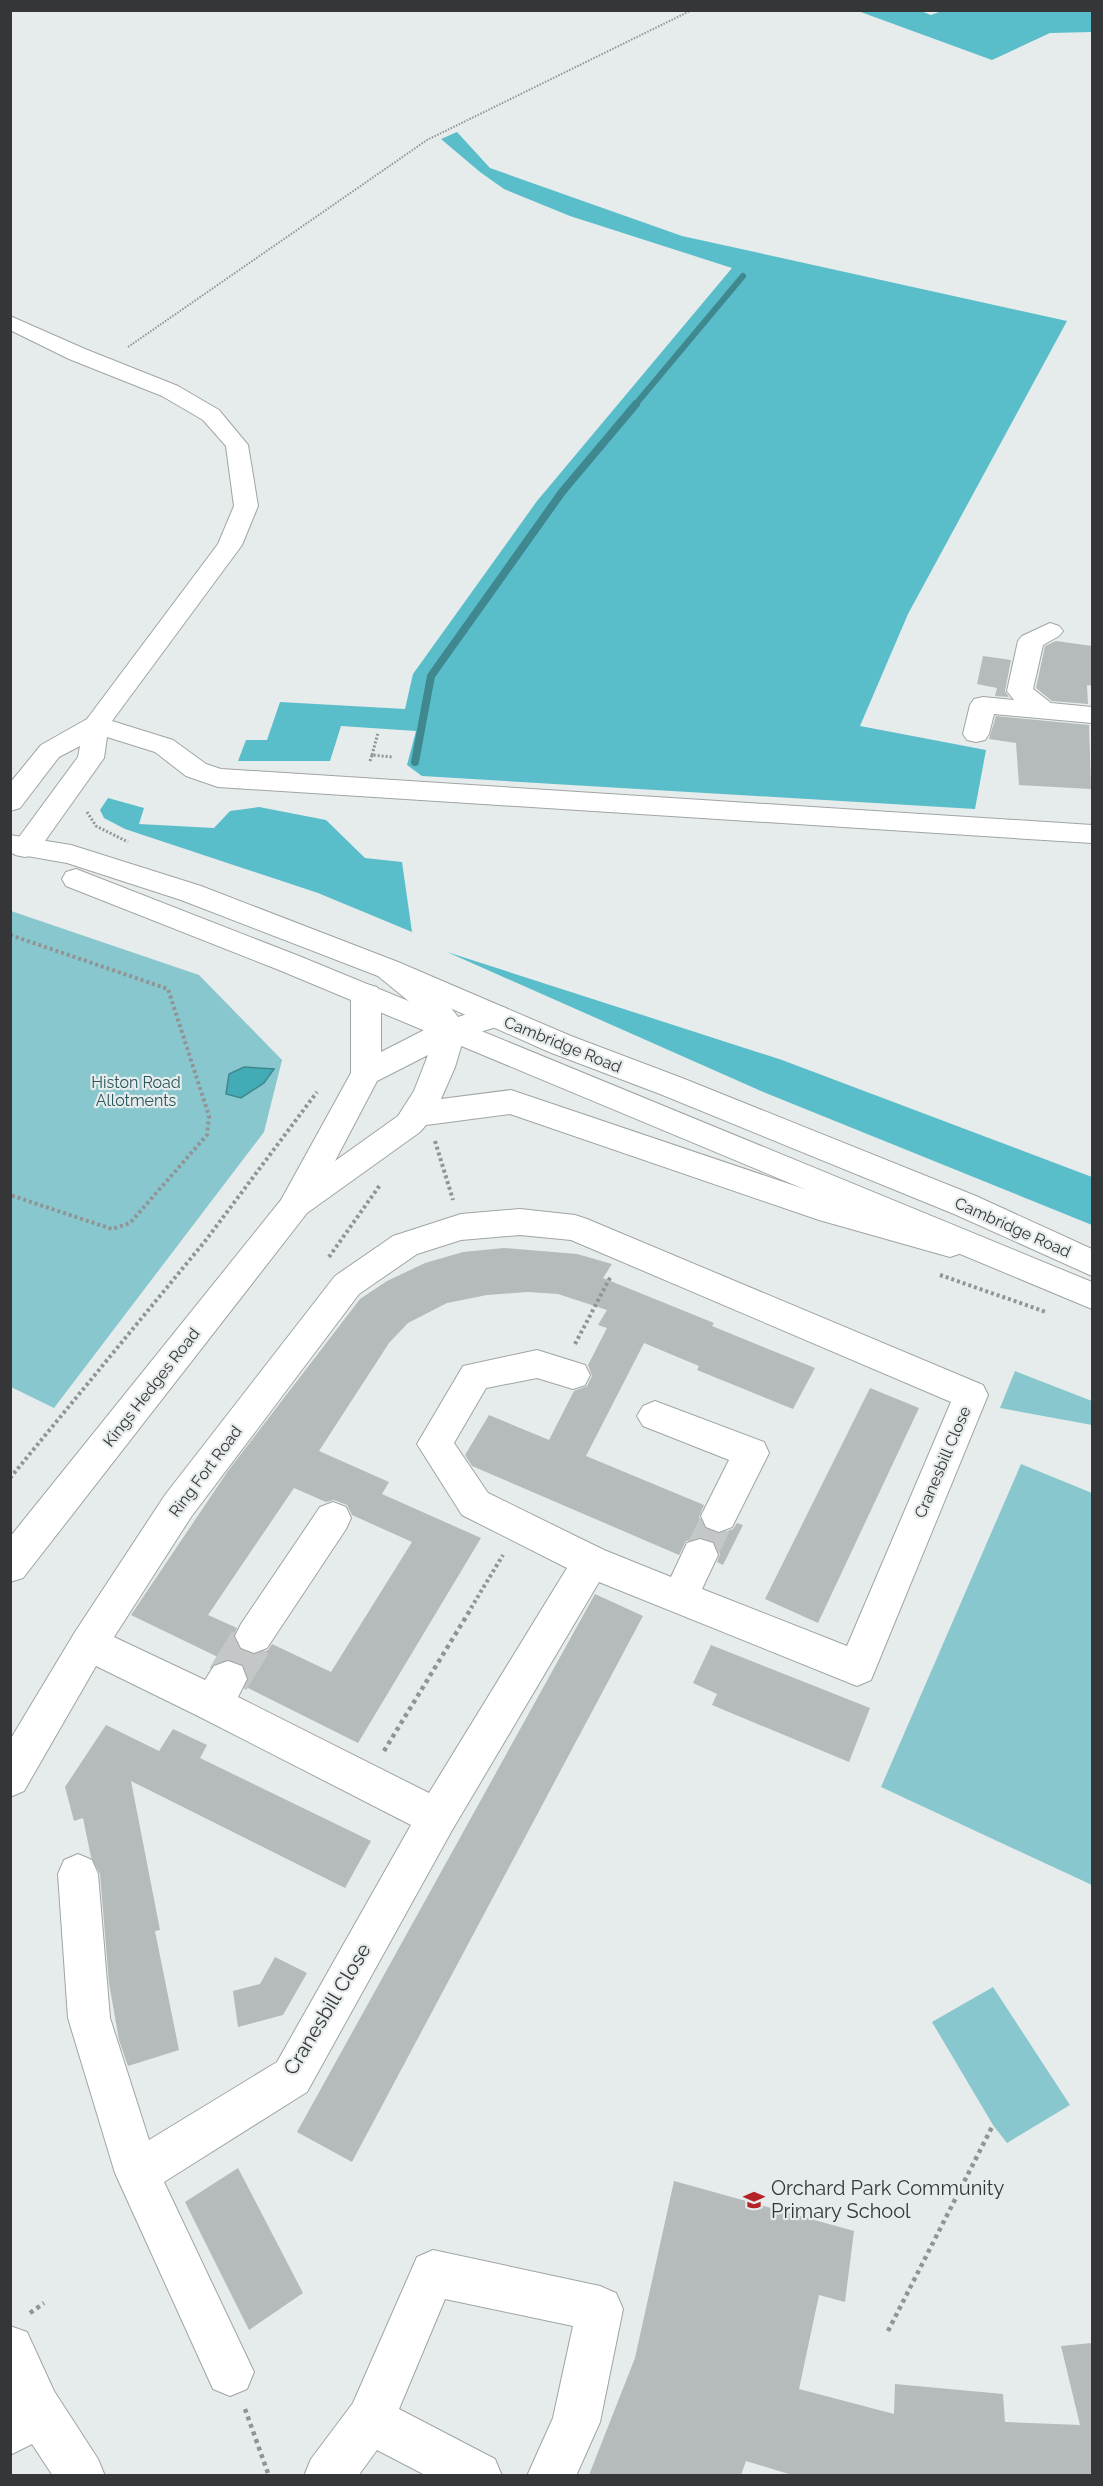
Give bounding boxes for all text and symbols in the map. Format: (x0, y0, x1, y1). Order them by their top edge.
street label: Cambridge Road (501, 1012, 624, 1077)
park label: Histon Road Allotments (91, 1073, 181, 1110)
street label: Cambridge Road (952, 1193, 1074, 1262)
street label: Kings Hedges Road (99, 1324, 204, 1450)
street label: Cranesbill Close (910, 1404, 975, 1521)
street label: Ring Fort Road (165, 1422, 246, 1521)
street label: Cranesbill Close (278, 1939, 376, 2079)
place label: Orchard Park Community Primary School (771, 2176, 1004, 2223)
school or university icon: Orchard Park Community Primary School (742, 2188, 766, 2212)

